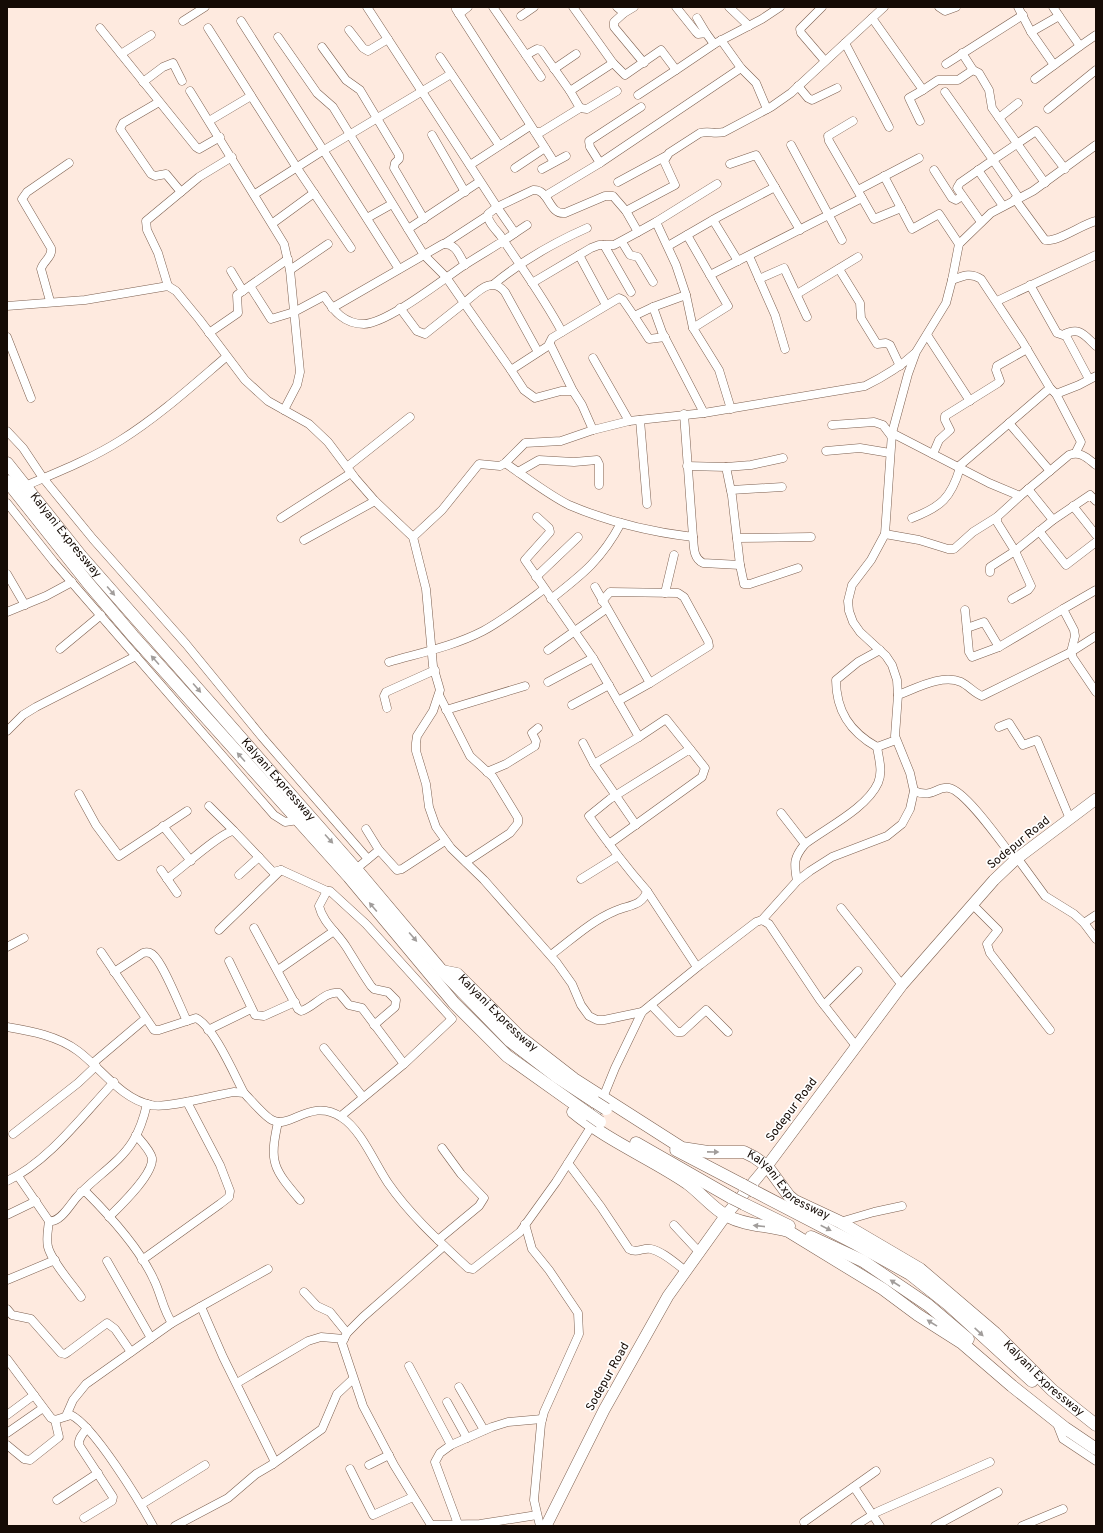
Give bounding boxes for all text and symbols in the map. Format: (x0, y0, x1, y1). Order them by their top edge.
street label: Kalyani Expressway (26, 489, 105, 582)
one-way arrow (107, 585, 116, 596)
one-way arrow (150, 654, 159, 665)
one-way arrow (192, 683, 201, 694)
street label: Kalyani Expressway (237, 735, 319, 825)
one-way arrow (236, 752, 246, 762)
street label: Sodepur Road (984, 813, 1054, 873)
one-way arrow (324, 834, 333, 843)
one-way arrow (369, 901, 378, 912)
one-way arrow (409, 932, 418, 943)
street label: Kalyani Expressway (454, 971, 541, 1056)
street label: Sodepur Road (763, 1075, 821, 1145)
street label: Kalyani Expressway (744, 1147, 832, 1224)
one-way arrow (707, 1149, 720, 1155)
one-way arrow (753, 1222, 765, 1229)
one-way arrow (820, 1225, 832, 1232)
one-way arrow (889, 1279, 901, 1286)
one-way arrow (926, 1320, 938, 1327)
one-way arrow (974, 1328, 984, 1337)
street label: Kalyani Expressway (999, 1337, 1087, 1420)
street label: Sodepur Road (583, 1340, 633, 1414)

